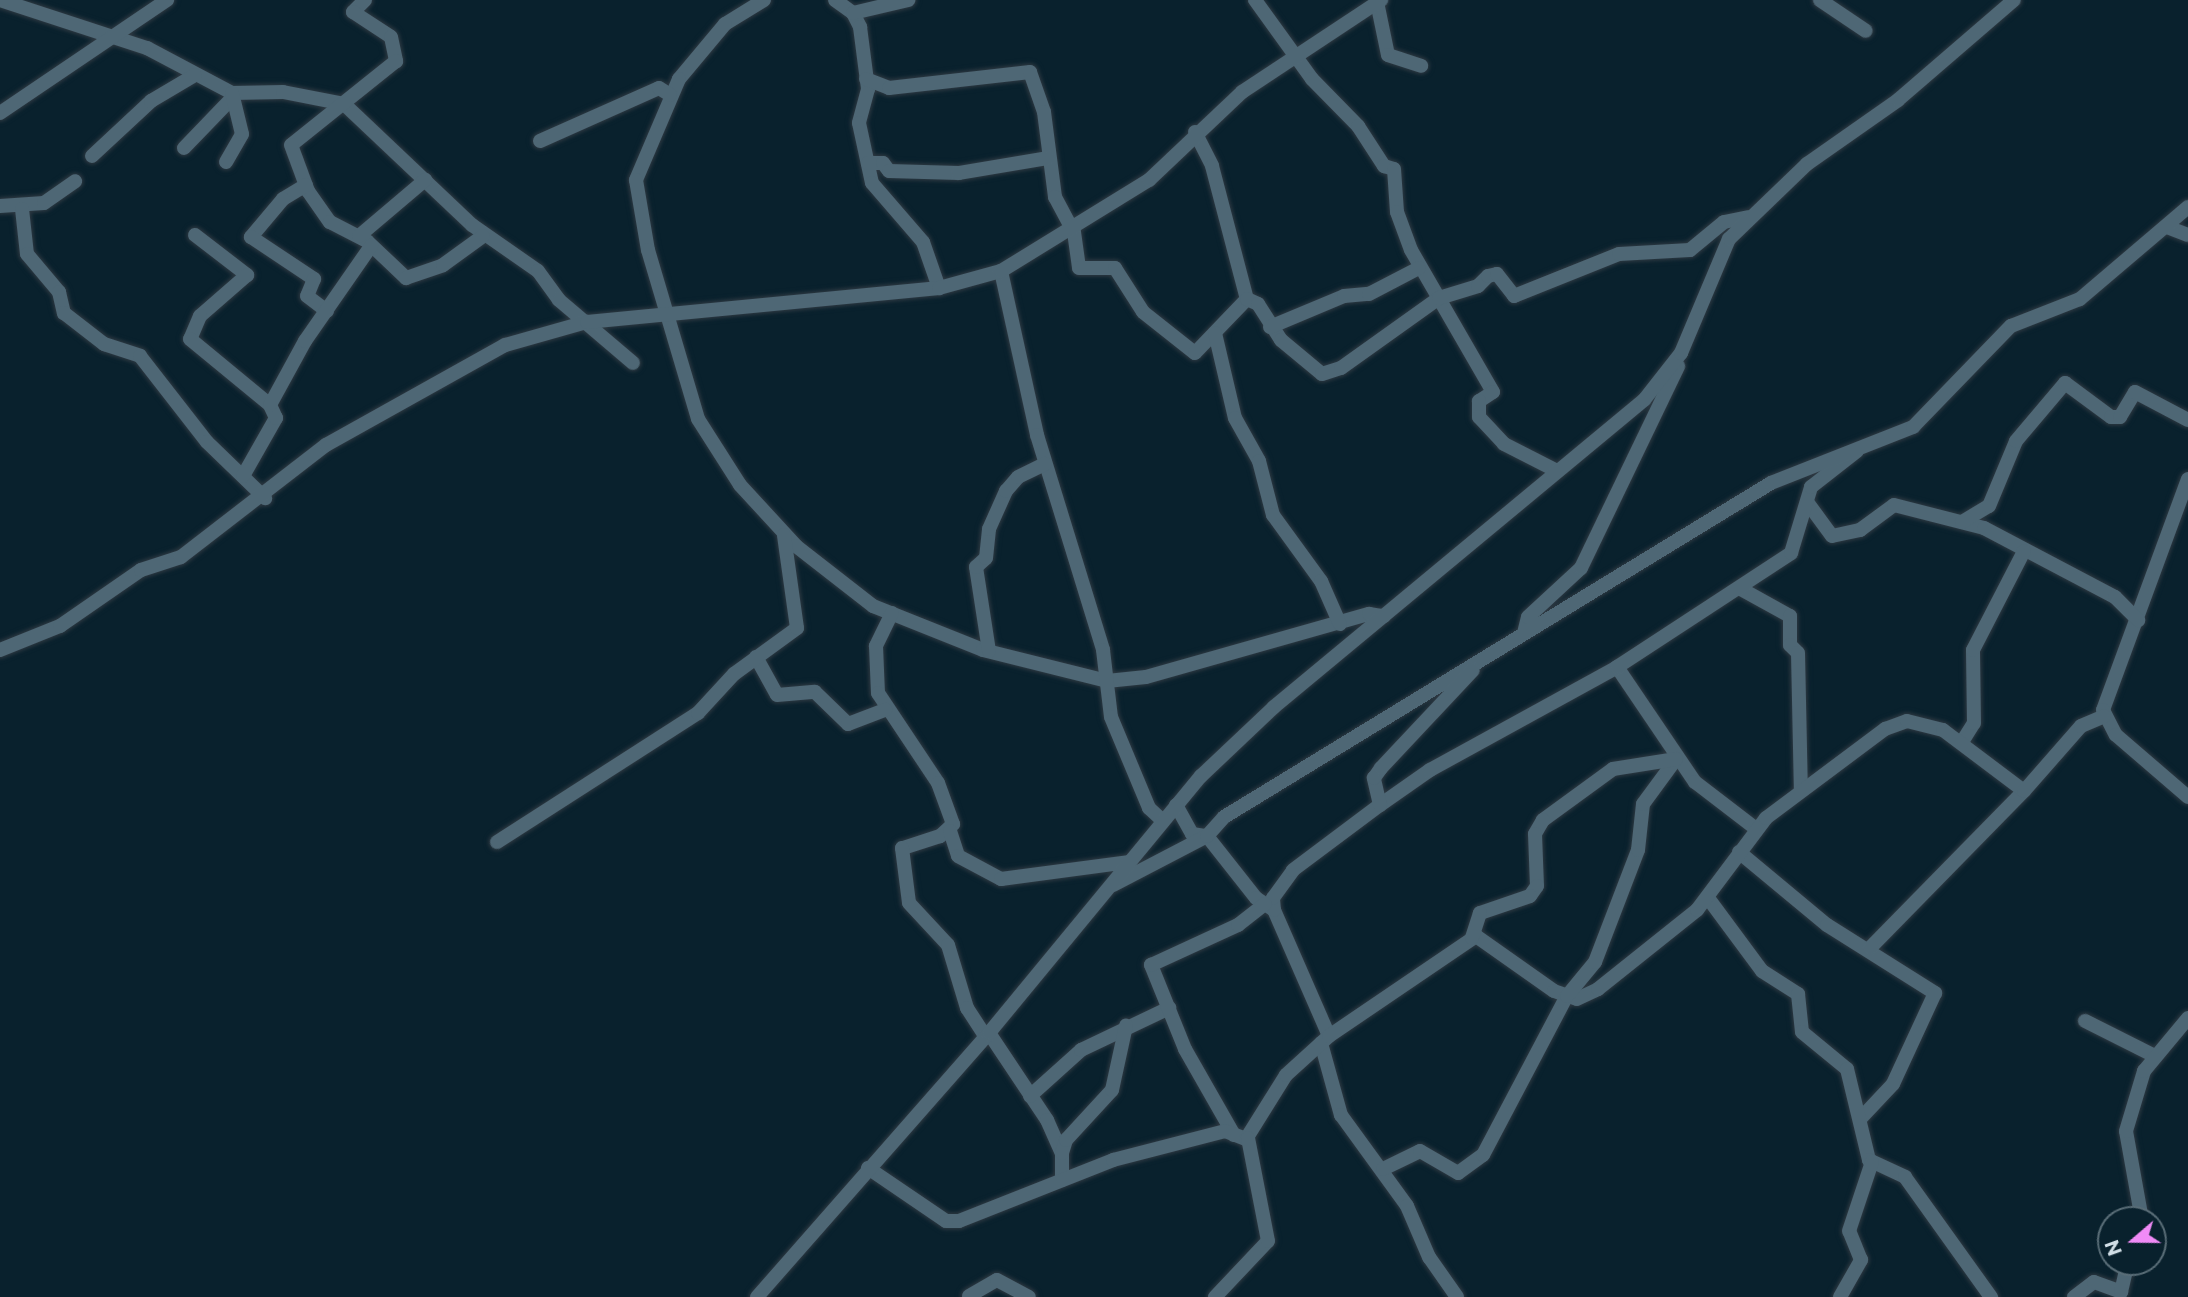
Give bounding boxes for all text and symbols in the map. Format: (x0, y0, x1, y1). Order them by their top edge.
north arrow (2097, 1206, 2167, 1276)
text: N (2100, 1237, 2127, 1259)

